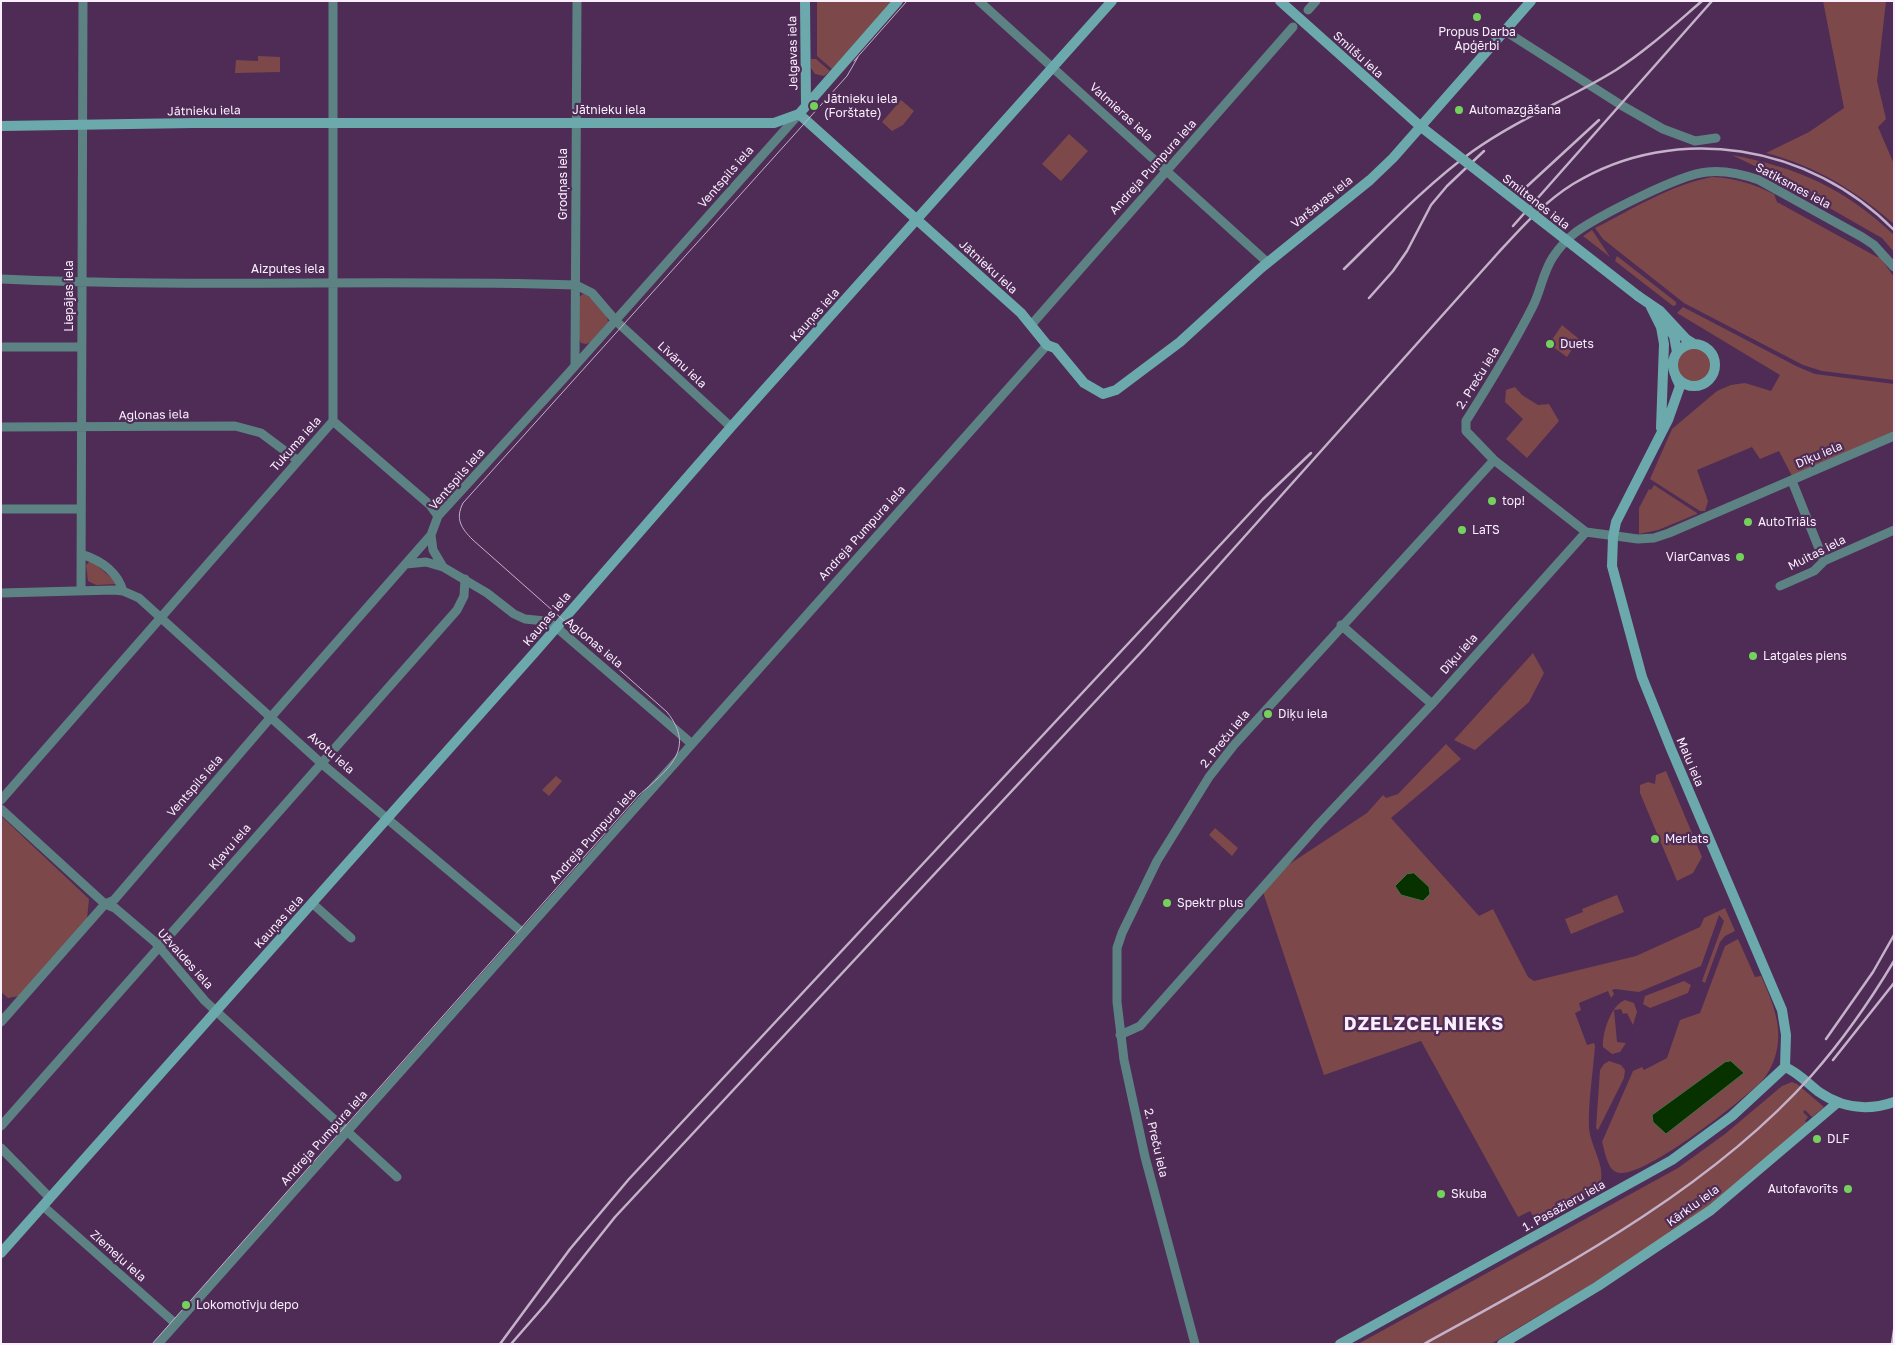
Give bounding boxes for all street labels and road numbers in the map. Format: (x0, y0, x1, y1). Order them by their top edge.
street label: Jelgavas iela (785, 16, 801, 90)
street label: Smilšu iela (1330, 29, 1386, 81)
street label: Valmieras iela (1086, 80, 1156, 144)
street label: Jātnieku iela (167, 103, 241, 119)
street label: Jātnieku iela (572, 103, 646, 117)
street label: Andreja Pumpura iela (1107, 117, 1199, 217)
street label: Ventspils iela (695, 143, 757, 211)
street label: Grodņas iela (556, 148, 570, 220)
street label: Satiksmes iela (1753, 160, 1833, 212)
street label: Smiltenes iela (1500, 171, 1572, 233)
street label: Varšavas iela (1288, 173, 1356, 231)
street label: Jātnieku iela (956, 237, 1020, 297)
street label: Liepājas iela (62, 260, 76, 332)
street label: Aizputes iela (251, 262, 325, 276)
street label: Kauņas iela (787, 285, 843, 345)
street label: Līvānu iela (655, 339, 709, 391)
street label: 2. Preču iela (1453, 344, 1503, 412)
street label: Aglonas iela (119, 407, 189, 423)
street label: Tukuma iela (268, 414, 324, 474)
street label: Dīķu iela (1793, 439, 1845, 471)
street label: Ventspils iela (426, 445, 488, 513)
street label: Andreja Pumpura iela (816, 483, 908, 583)
street label: Muitas iela (1786, 532, 1848, 574)
street label: Kauņas iela (520, 589, 574, 649)
street label: Aglonas iela (562, 615, 626, 671)
street label: Dīķu iela (1437, 631, 1481, 677)
street label: 2. Preču iela (1197, 707, 1253, 771)
street label: Avotu iela (305, 729, 357, 777)
street label: Malu iela (1673, 735, 1707, 789)
street label: Ventspils iela (164, 752, 226, 820)
street label: Andreja Pumpura iela (547, 786, 639, 886)
street label: Kļavu iela (206, 821, 254, 873)
street label: Kauņas iela (251, 892, 307, 952)
street label: Užvaldes iela (154, 926, 216, 992)
street label: Andreja Pumpura iela (278, 1088, 370, 1188)
street label: 2. Preču iela (1141, 1107, 1171, 1179)
street label: 1. Pasažieru iela (1520, 1177, 1608, 1235)
street label: Kārklu iela (1664, 1182, 1722, 1230)
street label: Ziemeļu iela (87, 1227, 149, 1285)

